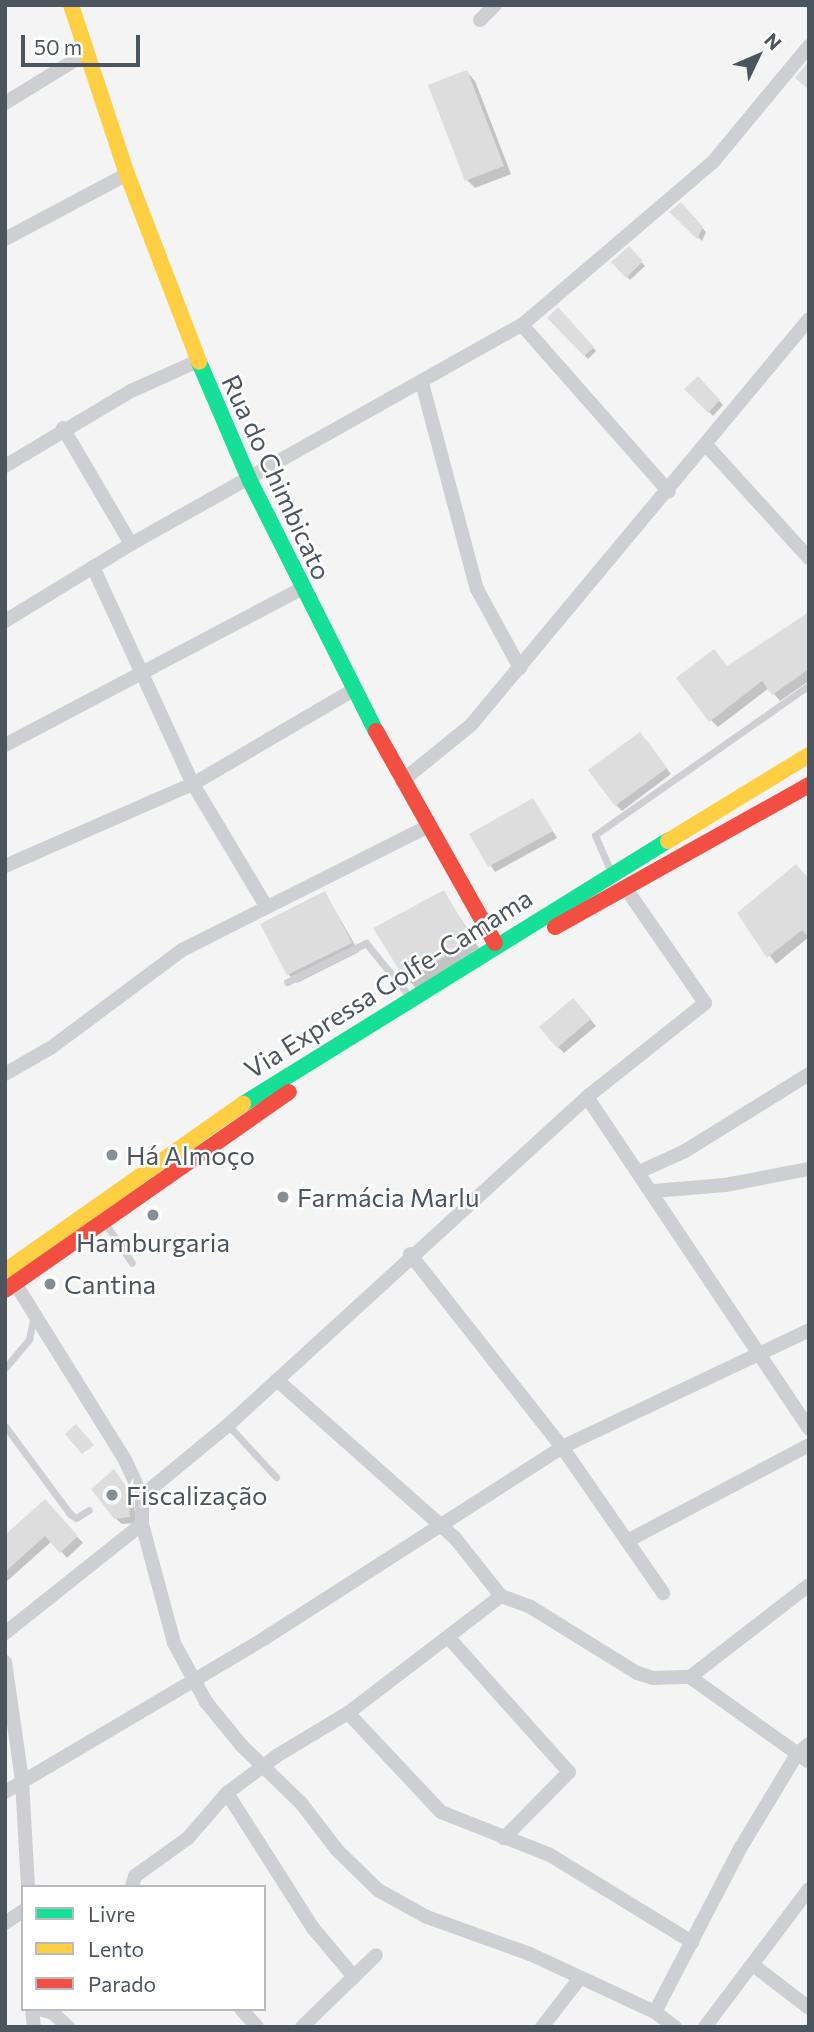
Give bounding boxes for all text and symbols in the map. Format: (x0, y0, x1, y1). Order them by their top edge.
scale bar (24, 21, 144, 65)
north arrow (723, 21, 793, 91)
text: N (760, 28, 787, 54)
text: 50 m (34, 34, 82, 59)
street label: Rua do Chimbicato (216, 370, 338, 584)
street label: Via Expressa Golfe-Camama (238, 882, 538, 1084)
place label: Há Almoço (126, 1139, 255, 1171)
marker: Há Almoço (104, 1147, 120, 1163)
place label: Farmácia Marlu (297, 1181, 479, 1213)
marker: Farmácia Marlu (275, 1189, 291, 1205)
marker: Hamburgaria (145, 1207, 161, 1223)
place label: Hamburgaria (76, 1226, 230, 1258)
place label: Cantina (64, 1268, 156, 1300)
marker: Cantina (42, 1276, 58, 1292)
place label: Fiscalização (126, 1479, 268, 1511)
marker: Fiscalização (104, 1487, 120, 1503)
legend (21, 1885, 266, 2011)
text: Livre (88, 1901, 135, 1926)
text: Lento (88, 1936, 144, 1961)
text: Parado (88, 1971, 156, 1996)

